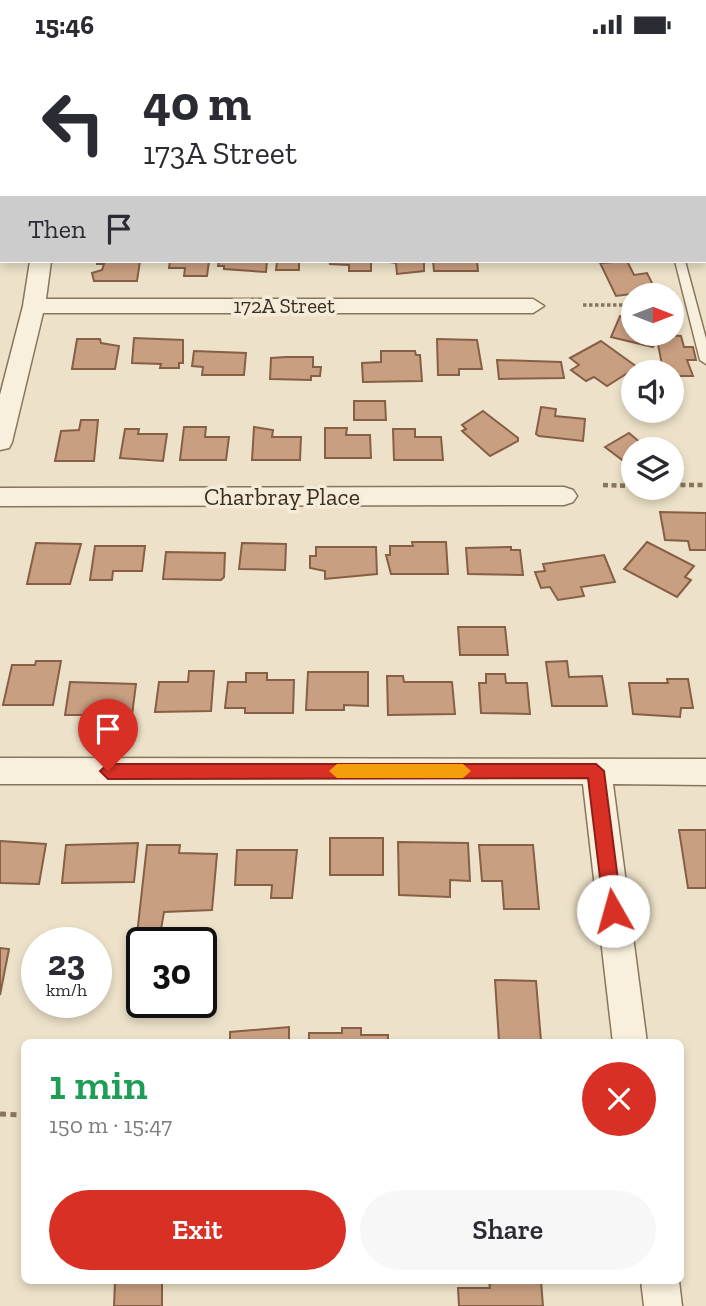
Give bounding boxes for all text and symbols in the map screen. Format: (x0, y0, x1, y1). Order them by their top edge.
text: 15:46 (35, 9, 94, 41)
text: 40 m (143, 74, 251, 133)
icon: left (28, 77, 119, 168)
text: 173A Street (143, 134, 297, 172)
icon: arrive (100, 210, 138, 248)
text: Then (28, 213, 86, 245)
north arrow (621, 283, 684, 347)
map controls (621, 283, 684, 500)
street label: 172A Street (233, 293, 335, 318)
button: sound (621, 360, 684, 423)
button: layers (621, 437, 684, 500)
street label: Charbray Place (204, 482, 360, 511)
pin (78, 699, 138, 771)
icon: arrive (89, 710, 127, 748)
position arrow (576, 874, 650, 948)
speed limit sign: 30 (126, 927, 217, 1018)
text: 23 (48, 942, 85, 984)
text: km/h (46, 979, 87, 1001)
text: 1 min (49, 1059, 148, 1110)
button: close (582, 1062, 656, 1136)
text: 150 m · 15:47 (49, 1111, 172, 1139)
button: Exit (49, 1190, 346, 1270)
button: Share (360, 1190, 656, 1270)

